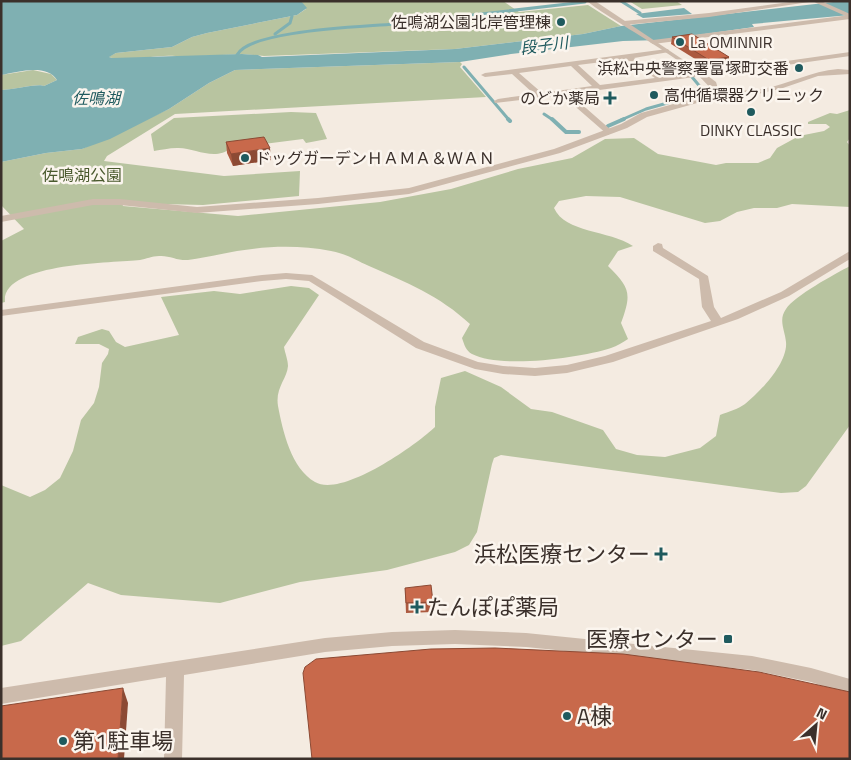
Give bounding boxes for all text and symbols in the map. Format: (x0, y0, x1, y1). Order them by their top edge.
place label: 佐鳴湖公園北岸管理棟 (391, 10, 551, 34)
marker: 佐鳴湖公園北岸管理棟 (555, 16, 567, 28)
water label: 段子川 (519, 30, 571, 60)
place label: La OMINNIR (690, 30, 773, 54)
marker: La OMINNIR (674, 36, 686, 48)
place label: 浜松中央警察署富塚町交番 (597, 56, 789, 80)
marker: 浜松中央警察署富塚町交番 (793, 62, 805, 74)
place label: 高仲循環器クリニック (664, 83, 824, 107)
water label: 佐鳴湖 (72, 86, 123, 110)
place label: のどか薬局 (520, 86, 600, 110)
marker: 高仲循環器クリニック (648, 89, 660, 101)
marker: のどか薬局 (604, 92, 616, 104)
marker: DINKY CLASSIC (745, 106, 757, 118)
place label: DINKY CLASSIC (700, 118, 802, 142)
place label: ドッグガーデンＨＡＭＡ＆ＷＡＮ (255, 146, 495, 170)
marker: ドッグガーデンＨＡＭＡ＆ＷＡＮ (239, 152, 251, 164)
park label: 佐鳴湖公園 (42, 163, 122, 187)
place label: 浜松医療センター (474, 537, 650, 571)
marker: 浜松医療センター (654, 547, 668, 561)
place label: たんぽぽ薬局 (427, 590, 559, 624)
marker: たんぽぽ薬局 (411, 601, 423, 613)
place label: 医療センター (586, 622, 718, 656)
marker: 医療センター (722, 633, 734, 645)
place label: A棟 (577, 699, 612, 733)
north arrow (791, 700, 841, 750)
text: N (813, 701, 831, 725)
marker: A棟 (561, 710, 573, 722)
place label: 第1駐車場 (73, 724, 173, 758)
marker: 第1駐車場 (57, 735, 69, 747)

